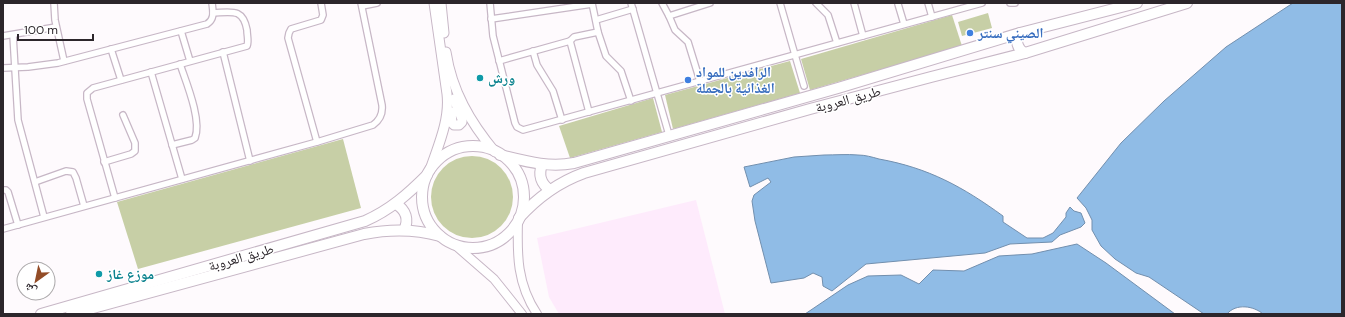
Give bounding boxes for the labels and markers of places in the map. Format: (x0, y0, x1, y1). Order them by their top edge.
place label: الصيني سنتر (977, 24, 1043, 44)
marker: الصيني سنتر (965, 28, 975, 38)
place label: الرافدين للمواد الغذائية بالجملة (696, 63, 775, 97)
place label: ورش (488, 69, 515, 87)
marker: ورش (475, 73, 485, 83)
marker: الرافدين للمواد الغذائية بالجملة (683, 75, 693, 85)
place label: موزع غاز (106, 265, 154, 283)
marker: موزع غاز (94, 269, 104, 279)

